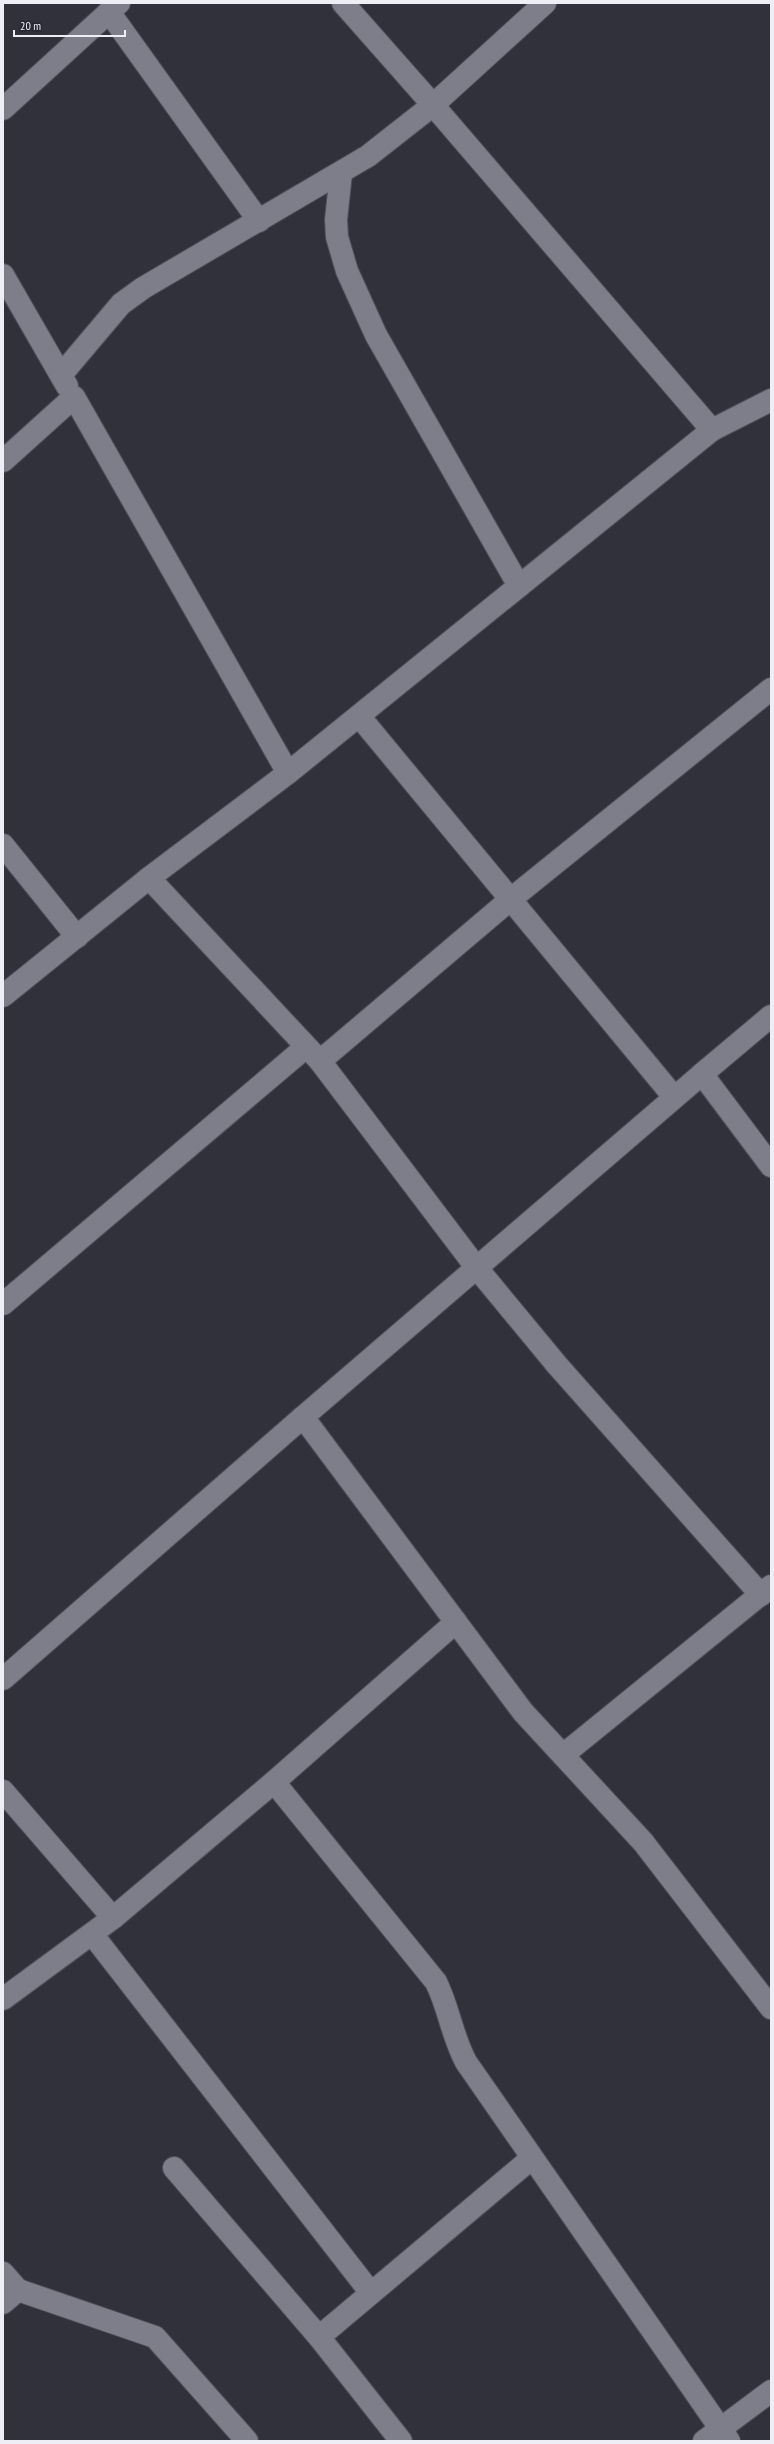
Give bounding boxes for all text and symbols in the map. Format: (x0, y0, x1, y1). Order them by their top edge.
scale bar (14, 12, 125, 38)
text: 20 m (20, 18, 41, 33)

